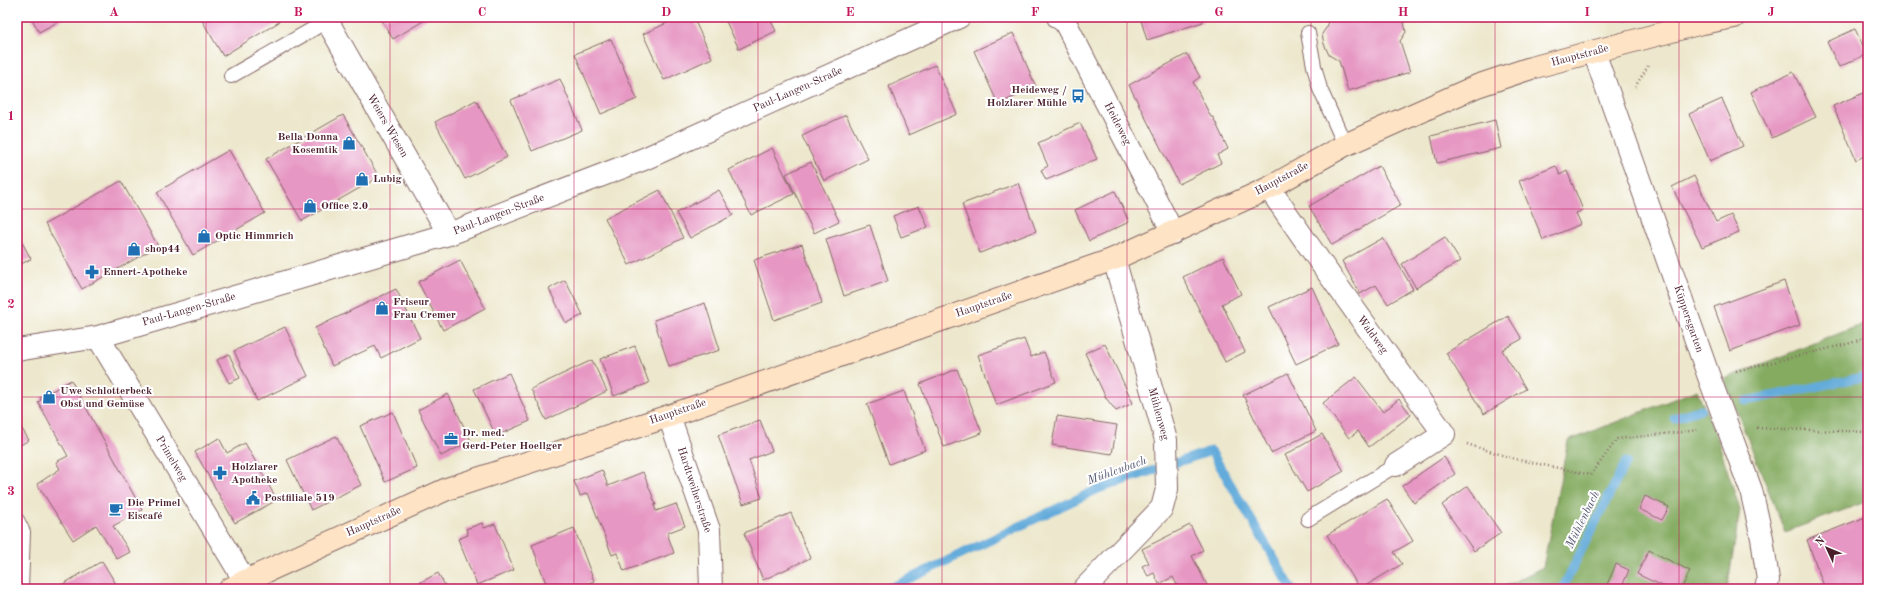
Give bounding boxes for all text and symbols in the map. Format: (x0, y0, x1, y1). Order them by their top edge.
text: A (109, 6, 119, 19)
text: B (293, 6, 303, 19)
text: C (478, 6, 486, 19)
text: D (661, 6, 671, 19)
text: E (846, 6, 855, 19)
text: F (1031, 6, 1040, 19)
text: G (1214, 6, 1224, 19)
text: H (1398, 6, 1409, 19)
text: I (1584, 6, 1590, 19)
text: J (1767, 6, 1775, 19)
street label: Hauptstraße (1550, 43, 1610, 69)
street label: Paul-Langen-Straße (752, 65, 844, 115)
place label: Heideweg / Holzlarer Mühle (987, 85, 1067, 109)
bus stop icon: Heideweg / Holzlarer Mühle (1070, 88, 1086, 104)
street label: Weiers Wiesen (364, 92, 410, 160)
street label: Heideweg (1102, 101, 1132, 147)
text: 1 (7, 110, 15, 123)
place label: Bella Donna Kosemtik (278, 132, 338, 156)
shop icon: Bella Donna Kosemtik (341, 135, 357, 151)
street label: Hauptstraße (1253, 160, 1311, 198)
shop icon: Lubig (354, 171, 370, 187)
place label: Lubig (373, 174, 402, 185)
street label: Paul-Langen-Straße (452, 193, 546, 237)
shop icon: Office 2.0 (302, 198, 318, 214)
place label: Office 2.0 (321, 201, 368, 212)
shop icon: Optic Himmrich (196, 228, 212, 244)
place label: Optic Himmrich (215, 231, 294, 242)
shop icon: shop44 (126, 241, 142, 257)
place label: shop44 (145, 244, 180, 255)
pharmacy icon: Ennert-Apotheke (84, 264, 100, 280)
place label: Ennert-Apotheke (103, 267, 187, 278)
street label: Küppersgarten (1671, 284, 1705, 354)
street label: Hauptstraße (954, 290, 1014, 320)
street label: Paul-Langen-Straße (141, 291, 237, 329)
place label: Friseur Frau Cremer (393, 297, 456, 321)
text: 2 (7, 298, 15, 311)
shop icon: Friseur Frau Cremer (374, 300, 390, 316)
street label: Waldweg (1355, 314, 1389, 356)
place label: Uwe Schlotterbeck Obst und Gemüse (60, 386, 152, 410)
street label: Mühlenweg (1146, 386, 1170, 442)
shop icon: Uwe Schlotterbeck Obst und Gemüse (41, 389, 57, 405)
street label: Hauptstraße (648, 397, 708, 427)
place label: Dr. med. Gerd-Peter Hoellger (462, 428, 562, 452)
office icon: Dr. med. Gerd-Peter Hoellger (443, 431, 459, 447)
street label: Primelweg (153, 434, 189, 484)
street label: Hardtweiherstraße (675, 446, 713, 534)
water label: Mühlenbach (1084, 454, 1148, 488)
place label: Holzlarer Apotheke (231, 462, 278, 486)
pharmacy icon: Holzlarer Apotheke (212, 465, 228, 481)
text: 3 (7, 485, 15, 498)
water label: Mühlenbach (1563, 489, 1602, 552)
public building icon: Postfiliale 519 (245, 490, 261, 506)
place label: Postfiliale 519 (264, 493, 335, 504)
place label: Die Primel Eiscafé (127, 498, 181, 522)
cafe icon: Die Primel Eiscafé (108, 501, 124, 517)
street label: Hauptstraße (345, 505, 403, 539)
north arrow (1807, 528, 1847, 568)
text: N (1814, 535, 1828, 549)

